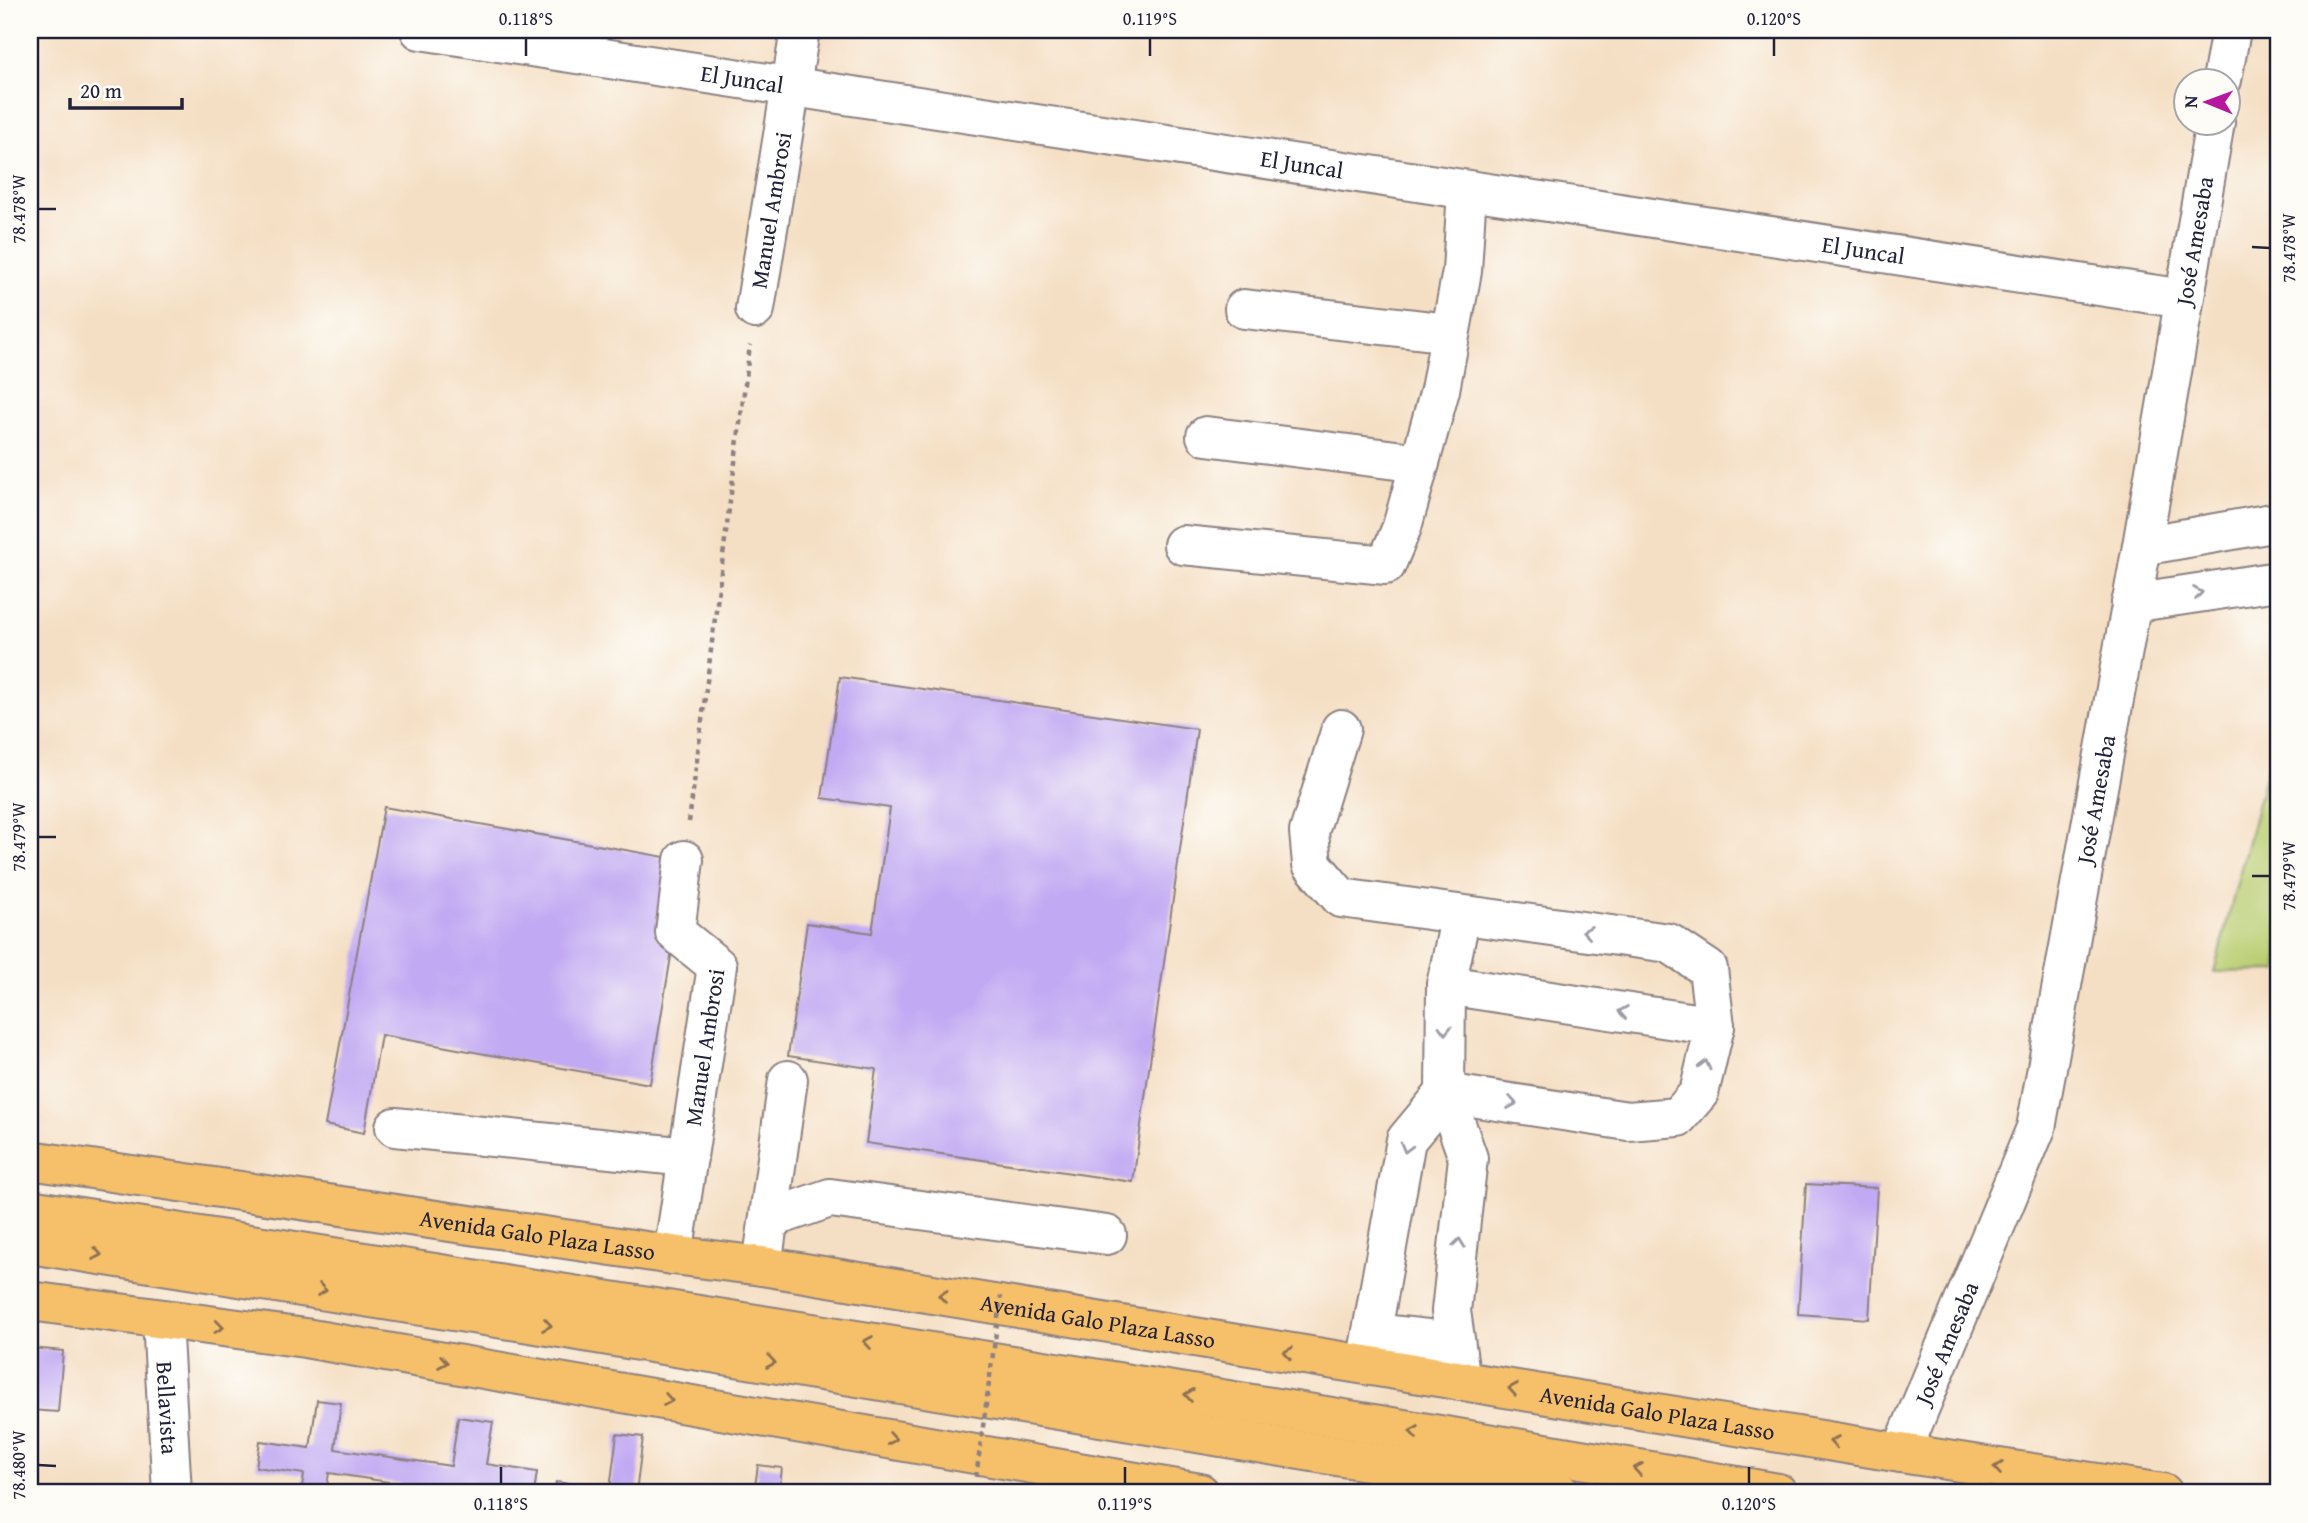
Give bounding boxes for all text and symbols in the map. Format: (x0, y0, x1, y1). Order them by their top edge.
text: 0.118°S (499, 5, 553, 32)
text: 0.119°S (1123, 5, 1177, 32)
text: 0.120°S (1747, 5, 1801, 32)
street label: El Juncal (699, 56, 786, 101)
scale bar (70, 66, 182, 110)
north arrow (2172, 66, 2242, 136)
text: 20 m (80, 75, 122, 106)
text: N (2176, 95, 2204, 108)
street label: Manuel Ambrosi (742, 129, 799, 291)
street label: El Juncal (1258, 141, 1346, 187)
text: 78.478°W (5, 174, 32, 244)
street label: José Amesaba (2166, 174, 2221, 311)
text: 78.478°W (2275, 213, 2302, 283)
street label: El Juncal (1820, 227, 1907, 272)
one-way arrow (2192, 586, 2204, 601)
street label: José Amesaba (2067, 732, 2123, 869)
text: 78.479°W (5, 802, 32, 872)
text: 78.479°W (2275, 841, 2302, 911)
one-way arrow (1581, 925, 1592, 940)
street label: Manuel Ambrosi (676, 966, 732, 1128)
one-way arrow (1617, 1005, 1629, 1020)
one-way arrow (1437, 1025, 1453, 1036)
one-way arrow (1697, 1060, 1711, 1072)
one-way arrow (1506, 1095, 1518, 1110)
one-way arrow (1400, 1142, 1414, 1154)
street label: Avenida Galo Plaza Lasso (418, 1201, 658, 1268)
one-way arrow (1451, 1237, 1466, 1249)
one-way arrow (91, 1247, 103, 1262)
street label: José Amesaba (1905, 1276, 1986, 1412)
one-way arrow (316, 1282, 328, 1297)
street label: Avenida Galo Plaza Lasso (978, 1285, 1218, 1356)
one-way arrow (937, 1289, 949, 1304)
one-way arrow (541, 1318, 552, 1333)
one-way arrow (213, 1319, 225, 1334)
one-way arrow (862, 1334, 874, 1349)
one-way arrow (1282, 1346, 1294, 1361)
one-way arrow (438, 1354, 449, 1369)
one-way arrow (765, 1354, 777, 1369)
street label: Bellavista (148, 1360, 187, 1456)
street label: Avenida Galo Plaza Lasso (1537, 1377, 1777, 1448)
one-way arrow (1507, 1382, 1519, 1397)
one-way arrow (1183, 1388, 1195, 1403)
one-way arrow (662, 1392, 674, 1407)
one-way arrow (1408, 1425, 1419, 1440)
text: 78.480°W (5, 1430, 32, 1500)
one-way arrow (886, 1431, 898, 1446)
one-way arrow (1828, 1435, 1840, 1450)
one-way arrow (1992, 1461, 2004, 1476)
one-way arrow (1632, 1462, 1644, 1477)
text: 0.118°S (474, 1490, 528, 1517)
text: 0.119°S (1098, 1490, 1152, 1517)
text: 0.120°S (1722, 1490, 1776, 1517)

